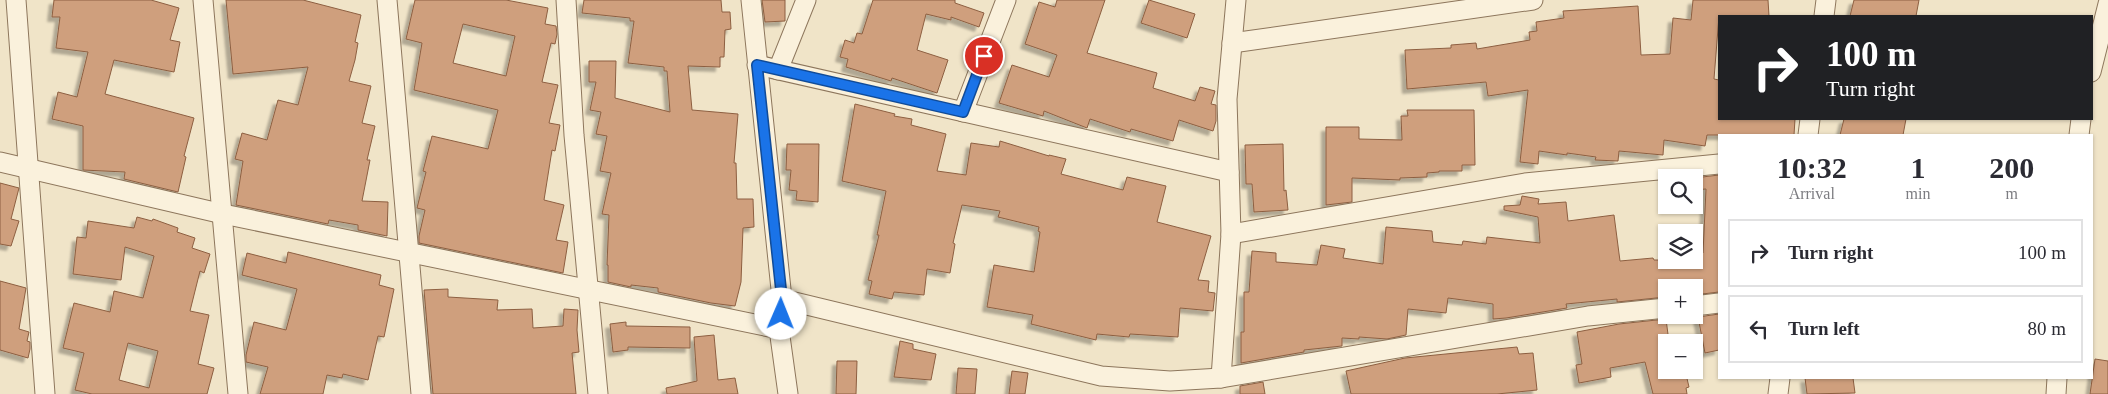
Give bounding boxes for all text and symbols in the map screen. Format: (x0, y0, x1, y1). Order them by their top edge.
pin (963, 35, 1005, 77)
icon: right (1743, 35, 1808, 100)
text: 100 m (1826, 35, 1916, 74)
icon: arrive (970, 42, 998, 70)
text: Turn right (1826, 76, 1915, 101)
text: 10:32 (1777, 151, 1847, 184)
text: 1 (1910, 151, 1925, 184)
text: 200 (1989, 151, 2034, 184)
map controls (1658, 169, 1703, 379)
button: search (1658, 169, 1703, 214)
text: Arrival (1789, 185, 1835, 202)
text: min (1906, 185, 1930, 202)
text: m (2005, 185, 2018, 202)
button: layers (1658, 224, 1703, 269)
icon: right (1745, 239, 1773, 267)
text: Turn right (1788, 242, 1873, 263)
text: 100 m (2018, 242, 2066, 263)
button: + (1658, 279, 1703, 324)
position arrow (754, 287, 806, 339)
icon: left (1745, 315, 1773, 343)
text: Turn left (1788, 318, 1860, 339)
text: 80 m (2027, 318, 2066, 339)
button: − (1658, 334, 1703, 379)

